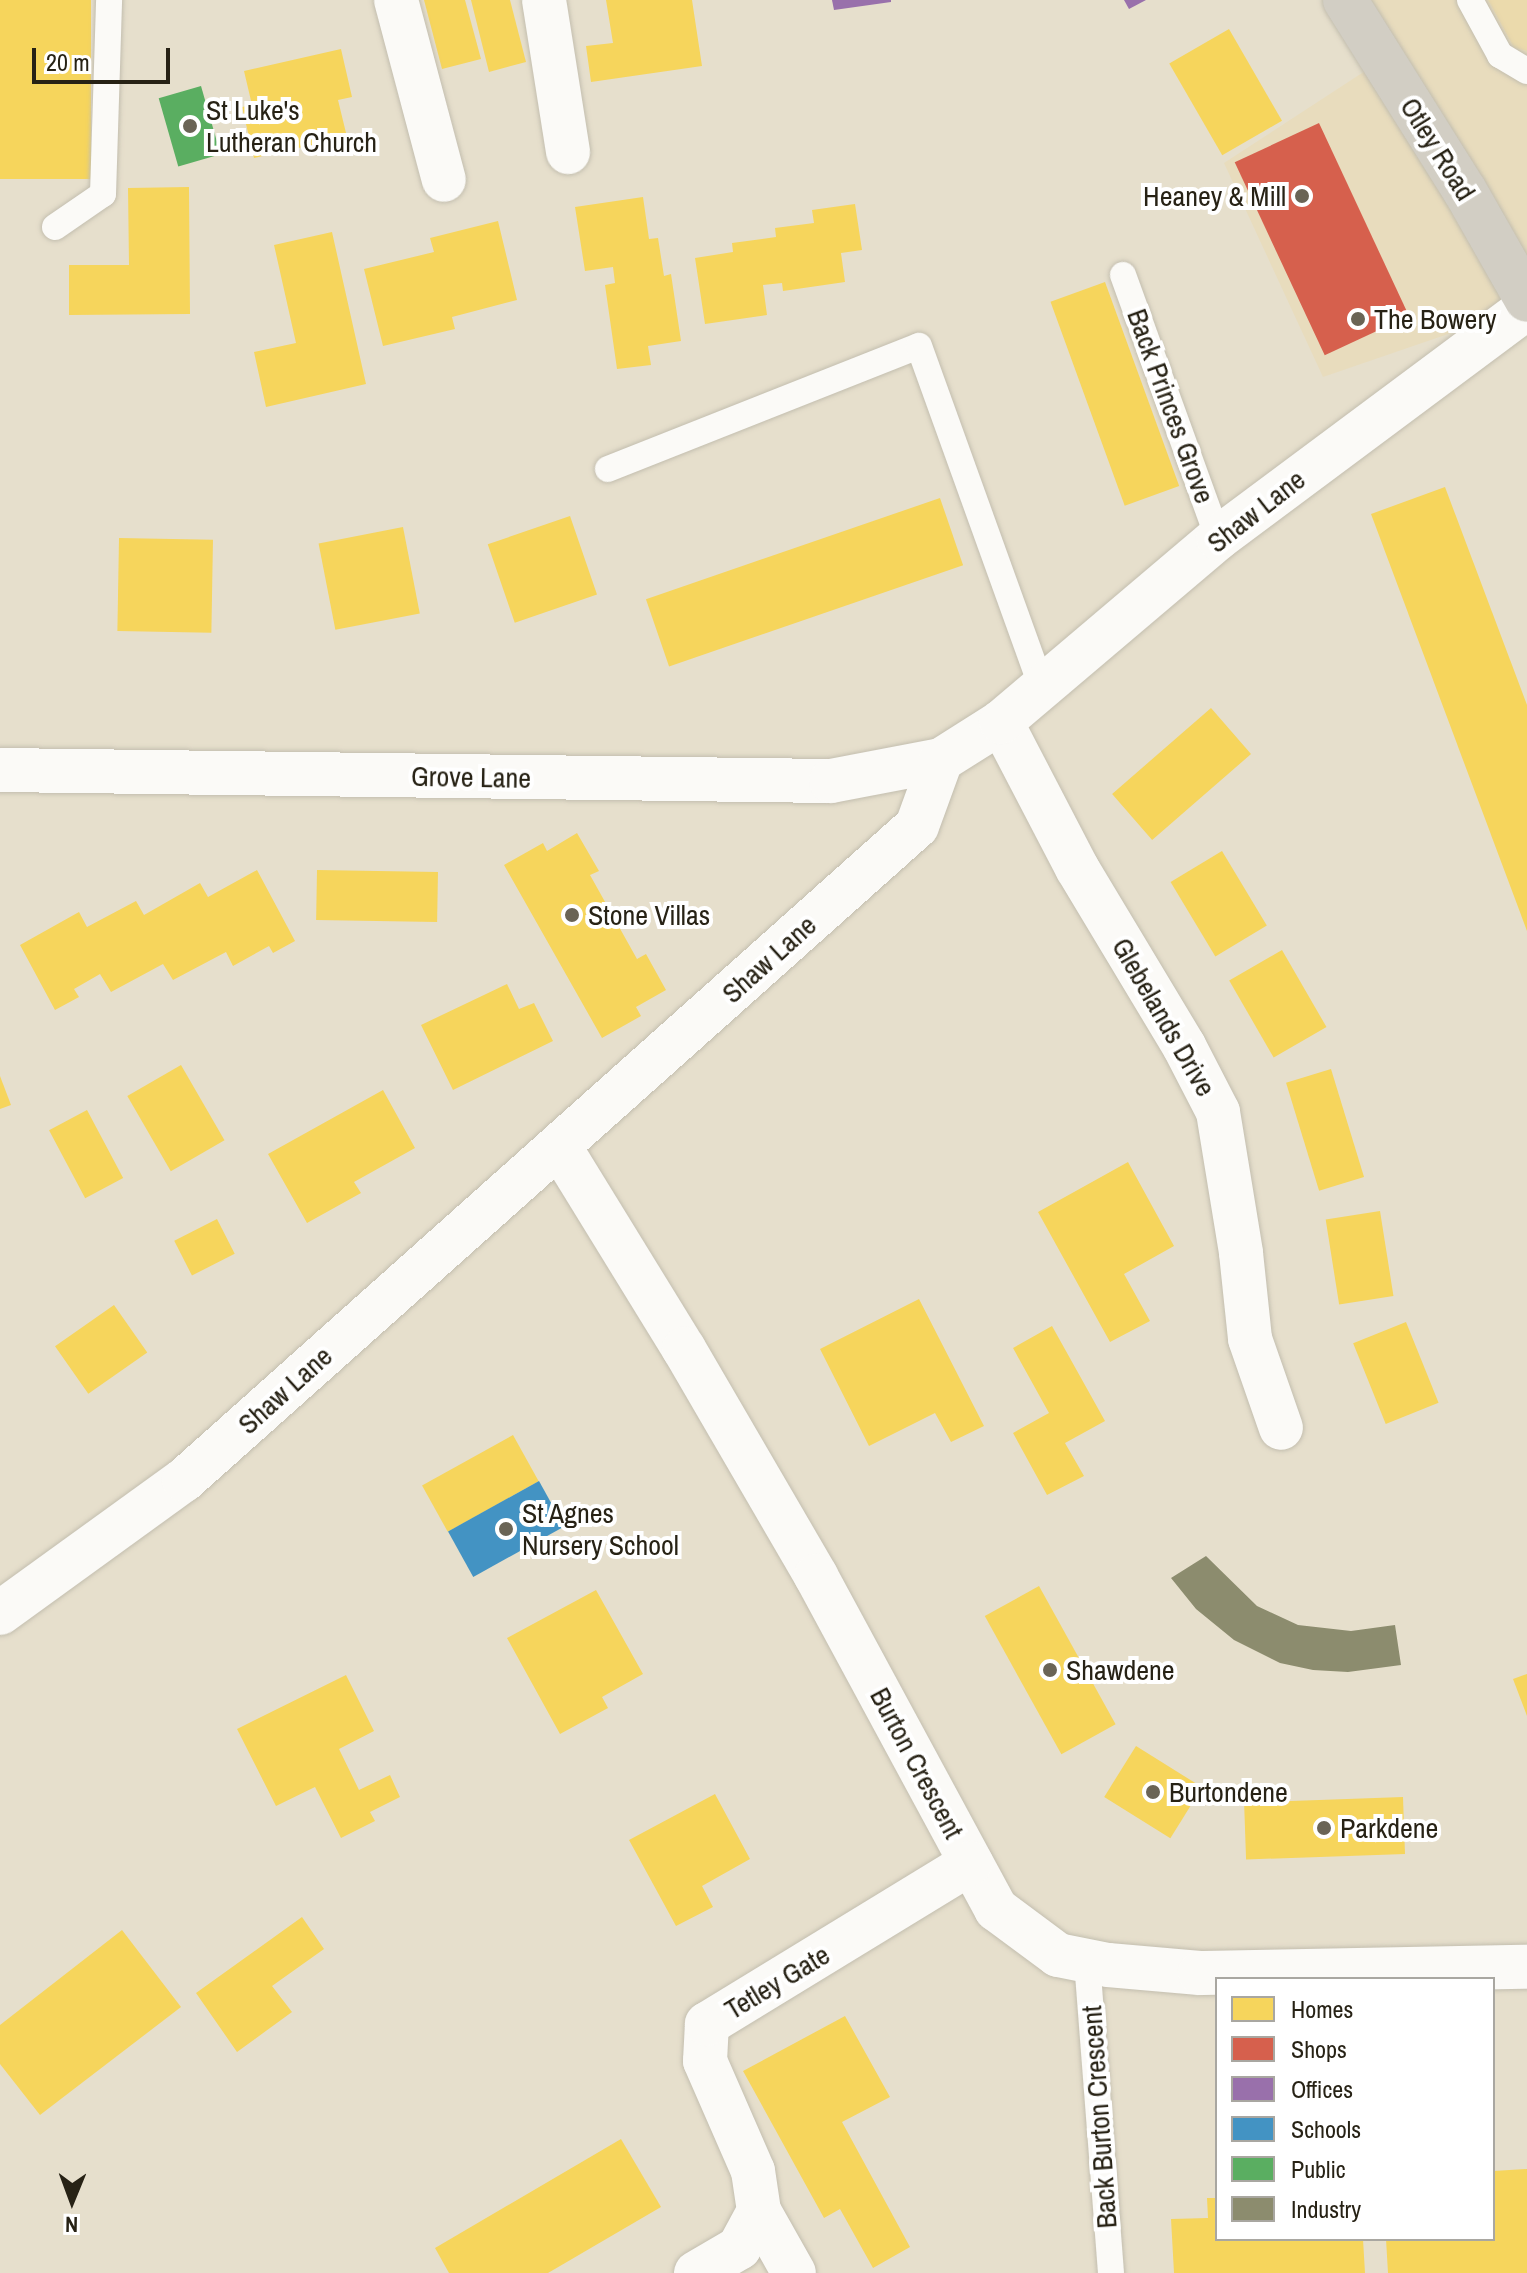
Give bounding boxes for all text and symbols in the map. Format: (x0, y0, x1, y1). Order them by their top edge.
scale bar (36, 32, 174, 82)
text: 20 m (46, 46, 90, 78)
street label: Otley Road (1393, 91, 1483, 207)
place label: St Luke's Lutheran Church (206, 93, 377, 159)
marker: St Luke's Lutheran Church (181, 117, 199, 135)
place label: Heaney & Mill (1143, 179, 1286, 213)
marker: Heaney & Mill (1293, 187, 1311, 205)
place label: The Bowery (1374, 302, 1496, 336)
street label: Back Princes Grove (1120, 304, 1222, 508)
marker: The Bowery (1349, 310, 1367, 328)
street label: Shaw Lane (1200, 462, 1312, 560)
street label: Grove Lane (411, 759, 531, 795)
place label: Stone Villas (588, 898, 710, 932)
marker: Stone Villas (563, 906, 581, 924)
street label: Shaw Lane (715, 908, 823, 1010)
street label: Glebelands Drive (1105, 932, 1223, 1102)
street label: Shaw Lane (231, 1339, 339, 1441)
place label: St Agnes Nursery School (522, 1496, 679, 1562)
marker: St Agnes Nursery School (497, 1520, 515, 1538)
place label: Shawdene (1066, 1653, 1174, 1687)
marker: Shawdene (1041, 1661, 1059, 1679)
street label: Burton Crescent (863, 1682, 971, 1844)
place label: Burtondene (1169, 1775, 1288, 1809)
marker: Burtondene (1144, 1783, 1162, 1801)
place label: Parkdene (1340, 1811, 1438, 1845)
marker: Parkdene (1315, 1819, 1333, 1837)
street label: Tetley Gate (719, 1938, 835, 2026)
legend (1215, 1977, 1495, 2241)
text: Homes (1291, 1993, 1353, 2025)
street label: Back Burton Crescent (1074, 2004, 1124, 2230)
text: Shops (1291, 2033, 1347, 2065)
text: Offices (1291, 2073, 1353, 2105)
text: Schools (1291, 2113, 1361, 2145)
text: Public (1291, 2153, 1346, 2185)
north arrow (32, 2161, 112, 2241)
text: Industry (1291, 2193, 1361, 2225)
text: N (65, 2210, 78, 2240)

